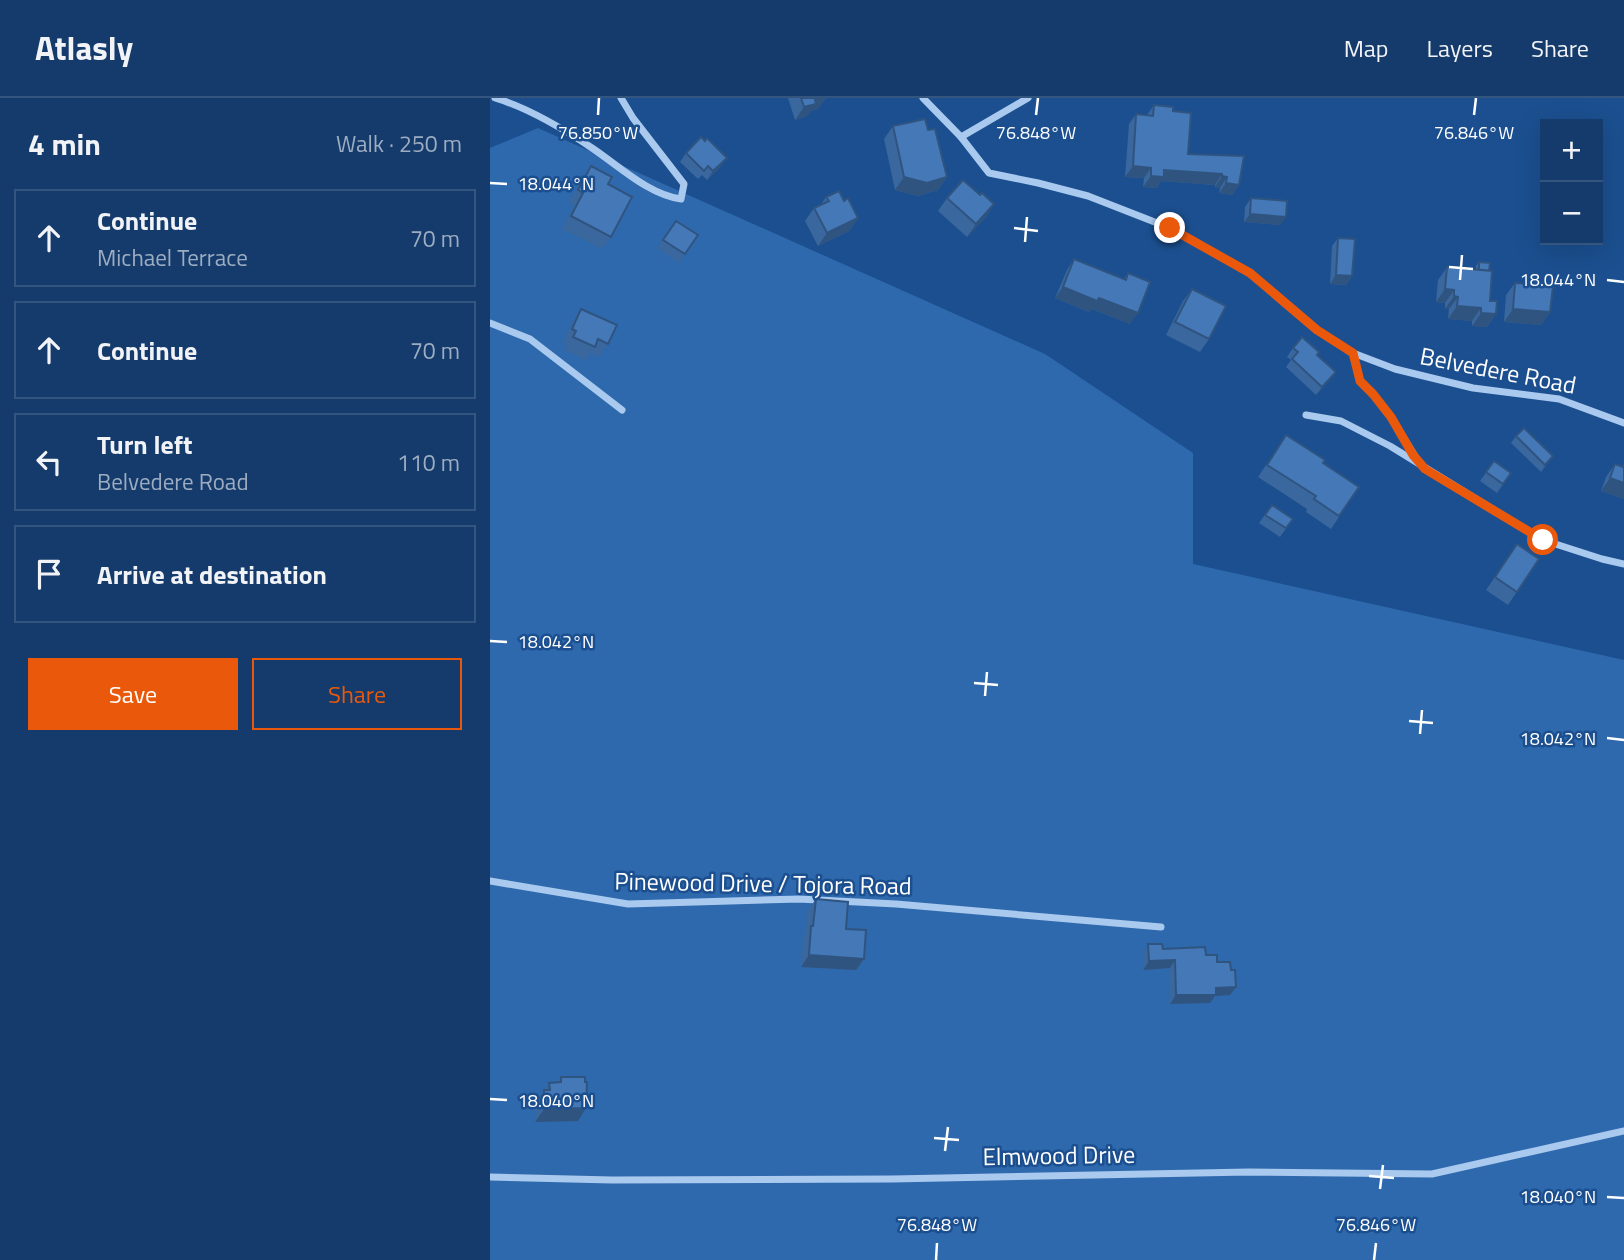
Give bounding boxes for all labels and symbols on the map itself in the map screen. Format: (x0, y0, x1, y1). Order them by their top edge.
text: 76.850°W (558, 119, 638, 146)
text: 76.848°W (996, 119, 1076, 146)
text: 76.846°W (1434, 119, 1514, 146)
text: 18.044°N (518, 170, 594, 197)
route end (1154, 212, 1185, 243)
text: 18.044°N (1520, 266, 1596, 293)
street label: Belvedere Road (1417, 337, 1579, 403)
route start (1527, 524, 1558, 555)
text: 18.042°N (518, 628, 594, 655)
text: 18.042°N (1520, 725, 1596, 752)
street label: Pinewood Drive / Tojora Road (614, 862, 912, 904)
text: 18.040°N (518, 1087, 594, 1114)
street label: Elmwood Drive (982, 1136, 1136, 1174)
text: 18.040°N (1520, 1183, 1596, 1210)
text: 76.848°W (897, 1211, 977, 1238)
text: 76.846°W (1336, 1211, 1416, 1238)

